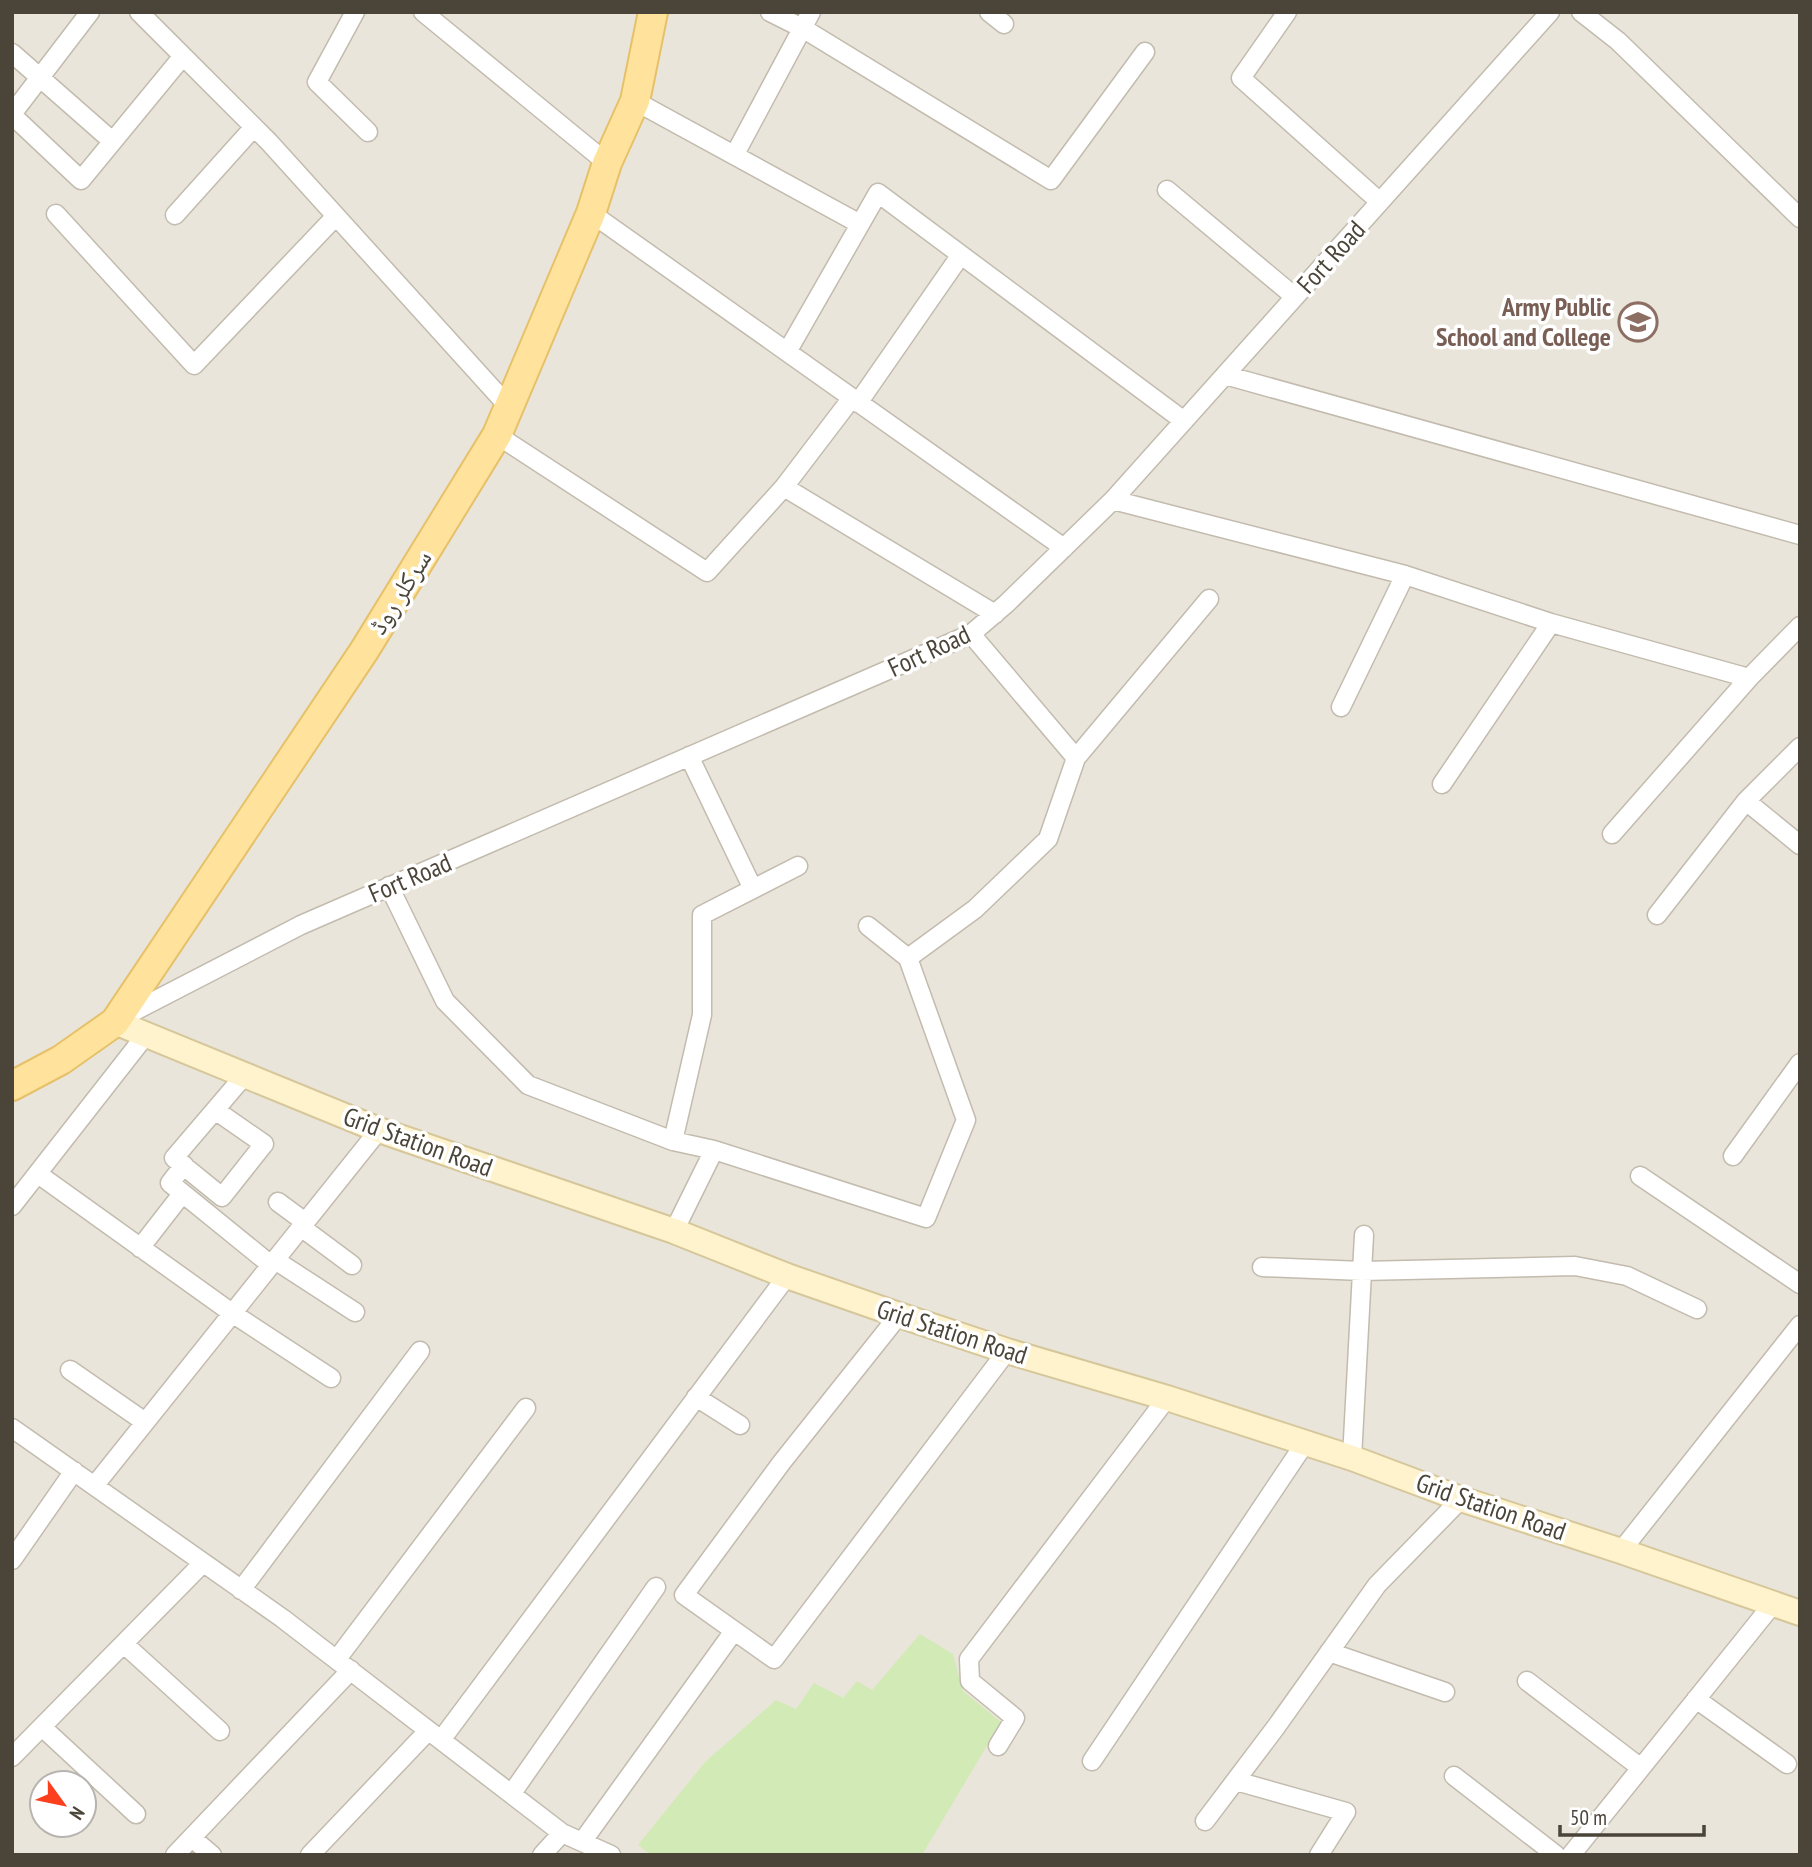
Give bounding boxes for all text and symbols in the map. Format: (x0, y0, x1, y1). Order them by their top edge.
street label: Fort Road (1289, 213, 1372, 300)
place label: Army Public School and College (1436, 290, 1611, 353)
school or university icon: Army Public School and College (1617, 301, 1659, 343)
street label: سرکلر روڈ (361, 543, 438, 640)
street label: Fort Road (883, 617, 975, 684)
street label: Fort Road (363, 845, 456, 910)
street label: Grid Station Road (339, 1099, 497, 1184)
street label: Grid Station Road (873, 1292, 1032, 1371)
street label: Grid Station Road (1412, 1465, 1570, 1548)
north arrow (28, 1769, 98, 1839)
scale bar (1560, 1794, 1703, 1838)
text: N (64, 1802, 90, 1824)
text: 50 m (1570, 1804, 1607, 1831)

